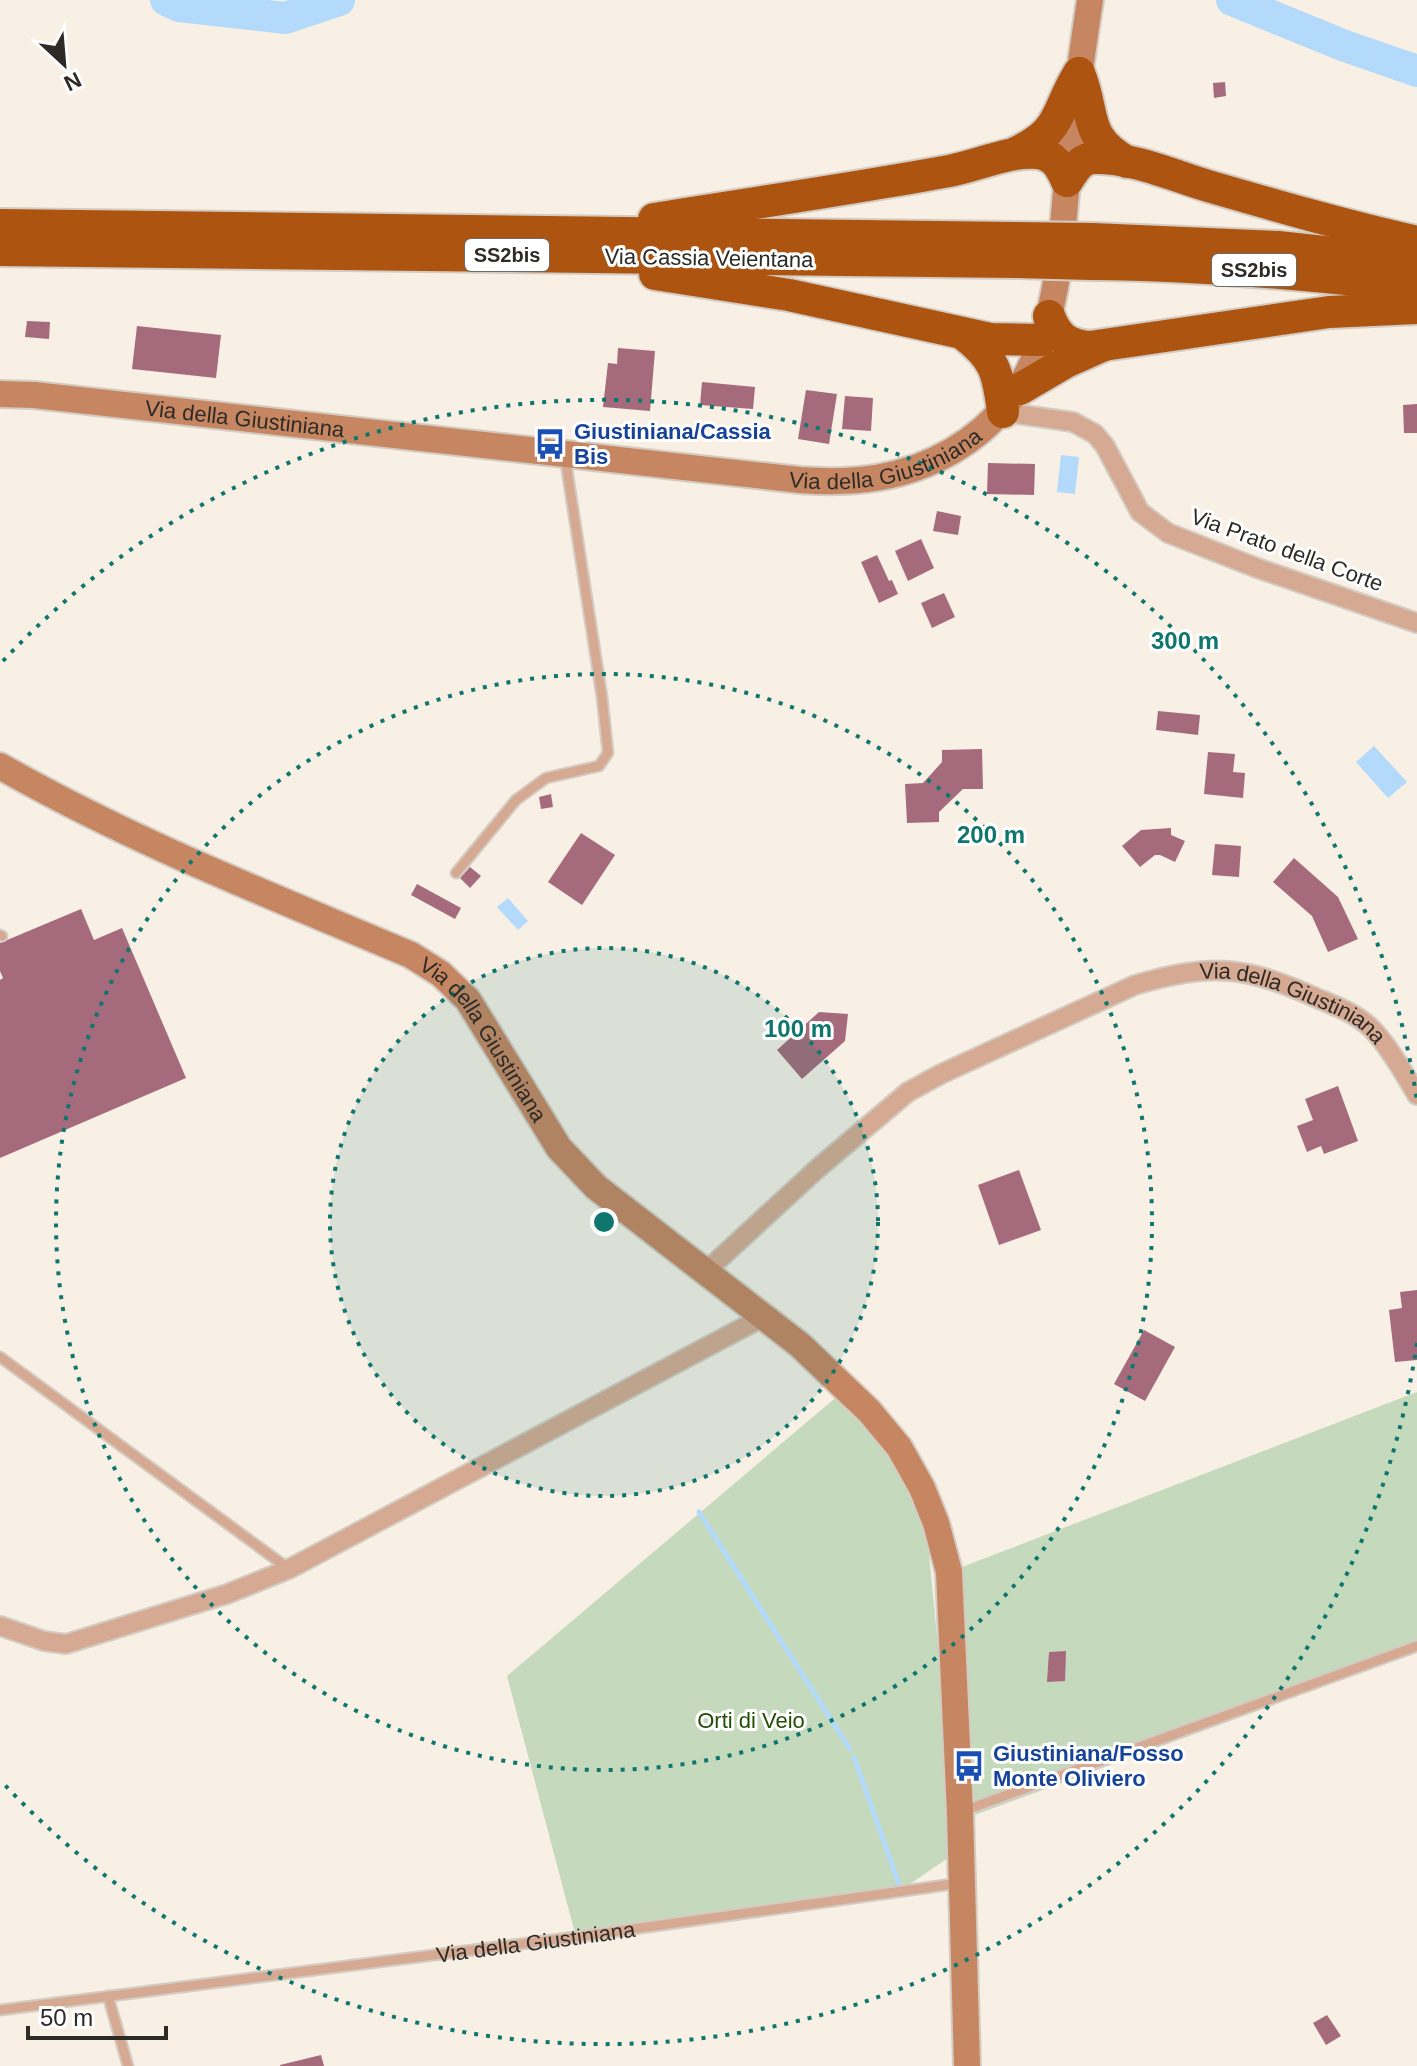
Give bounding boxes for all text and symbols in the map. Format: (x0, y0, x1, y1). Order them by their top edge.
north arrow (24, 24, 104, 104)
text: N (60, 67, 85, 96)
road number: SS2bis (465, 239, 549, 271)
street label: Via Cassia Veientana (604, 244, 814, 272)
road number: SS2bis (1212, 254, 1296, 286)
street label: Via della Giustiniana (144, 395, 346, 442)
place label: Giustiniana/Cassia Bis (574, 419, 772, 469)
street label: Via della Giustiniana (788, 422, 987, 494)
bus stop icon: Giustiniana/Cassia Bis (533, 427, 567, 461)
street label: Via Prato della Corte (1188, 504, 1386, 596)
text: 300 m (1151, 627, 1219, 654)
text: 200 m (957, 821, 1025, 848)
street label: Via della Giustiniana (415, 951, 553, 1127)
street label: Via della Giustiniana (1199, 958, 1392, 1049)
text: 100 m (764, 1015, 832, 1042)
centre of rings (590, 1208, 618, 1236)
park label: Orti di Veio (697, 1708, 805, 1733)
place label: Giustiniana/Fosso Monte Oliviero (993, 1741, 1184, 1791)
bus stop icon: Giustiniana/Fosso Monte Oliviero (952, 1749, 986, 1783)
street label: Via della Giustiniana (435, 1916, 637, 1967)
scale bar (28, 1990, 166, 2040)
text: 50 m (40, 2004, 93, 2031)

